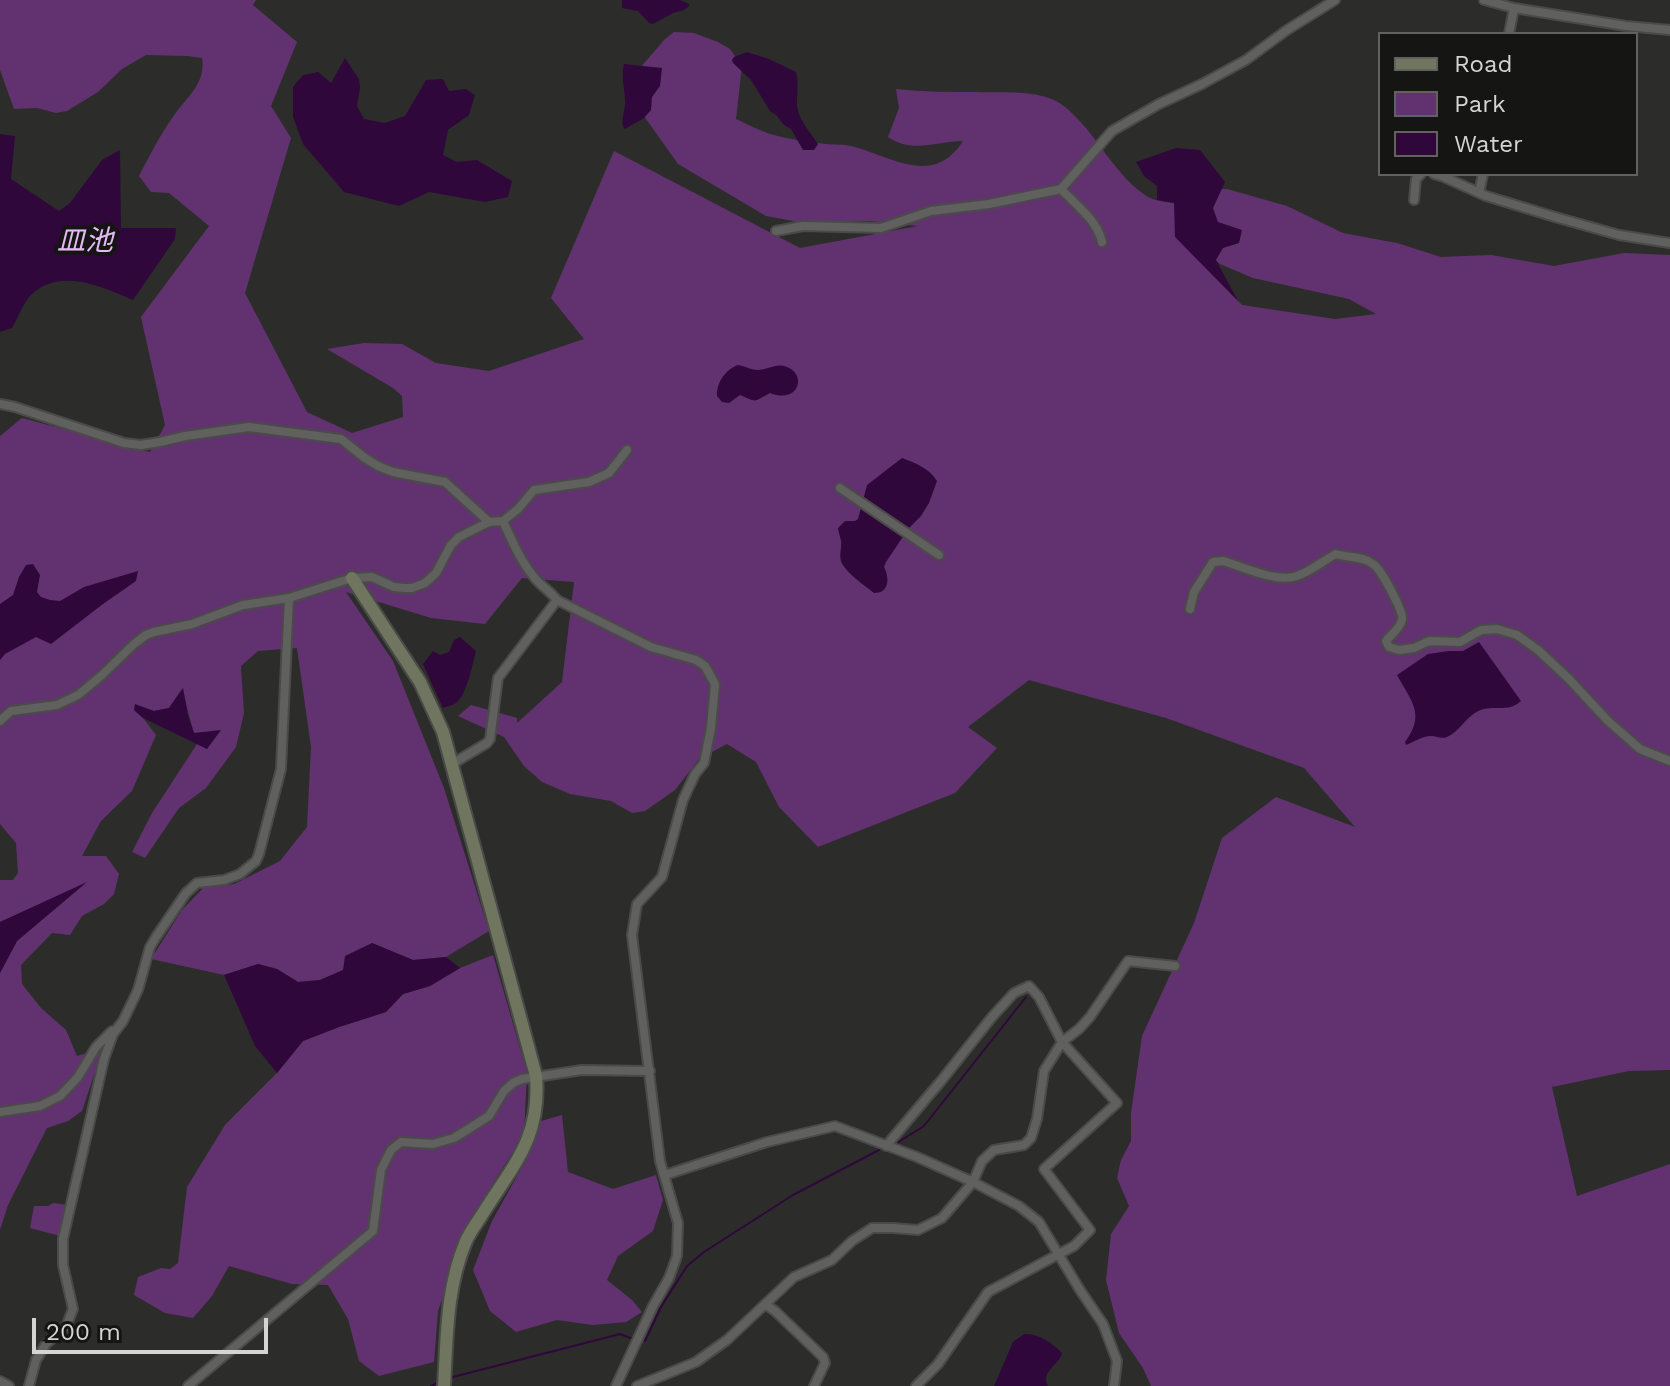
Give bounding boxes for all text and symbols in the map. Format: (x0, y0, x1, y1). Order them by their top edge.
legend (1378, 32, 1638, 176)
text: Road (1454, 50, 1513, 78)
text: Park (1454, 90, 1506, 118)
text: Water (1454, 130, 1523, 158)
water label: 皿池 (57, 225, 113, 259)
scale bar (36, 1302, 272, 1352)
text: 200 m (46, 1318, 121, 1346)

